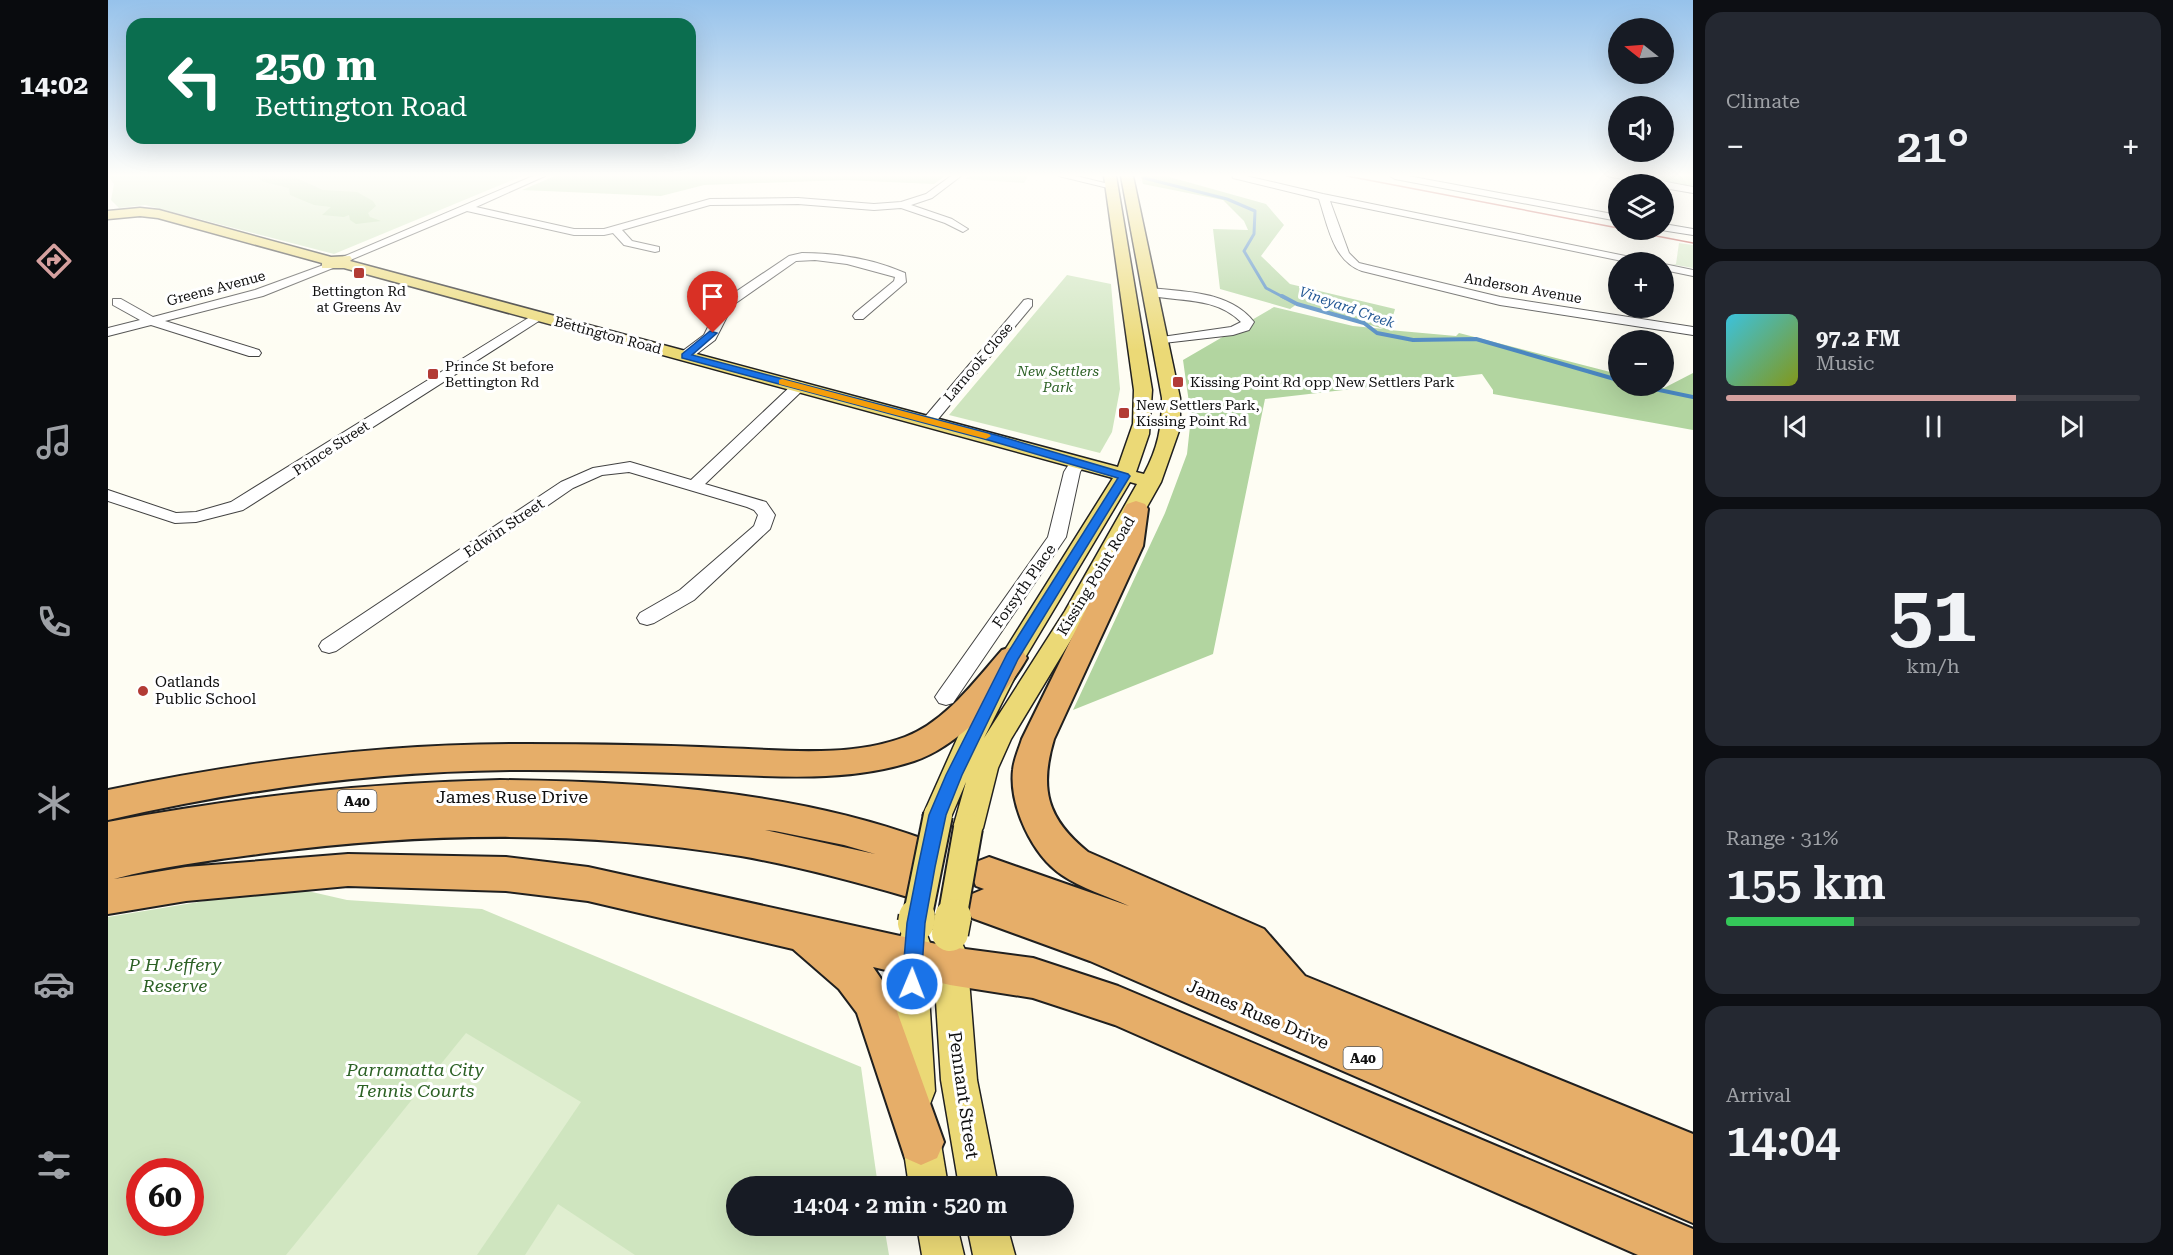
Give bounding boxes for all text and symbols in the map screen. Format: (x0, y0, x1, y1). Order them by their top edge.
north arrow (1608, 18, 1674, 84)
map controls (1608, 18, 1674, 396)
text: 250 m (255, 41, 377, 90)
icon: left (156, 42, 234, 120)
text: 14:02 (20, 69, 88, 101)
text: Climate (1726, 89, 1800, 113)
text: Bettington Road (255, 91, 467, 123)
button: sound (1608, 96, 1674, 162)
text: 21° (1897, 120, 1969, 173)
text: − (1726, 127, 1744, 166)
text: + (2122, 127, 2140, 166)
button: layers (1608, 174, 1674, 240)
icon: directions (33, 240, 75, 282)
button: + (1608, 252, 1674, 318)
marker: Bettington Rd at Greens Av (352, 266, 366, 280)
street label: Greens Avenue (165, 267, 267, 309)
street label: Anderson Avenue (1463, 270, 1583, 306)
pin (687, 271, 738, 333)
icon: arrive (696, 280, 729, 313)
place label: Bettington Rd at Greens Av (312, 283, 406, 315)
water label: Vineyard Creek (1297, 283, 1397, 331)
street label: Bettington Road (553, 313, 663, 357)
street label: Larnook Close (940, 319, 1016, 405)
text: 97.2 FM (1816, 326, 1900, 351)
button: − (1608, 330, 1674, 396)
text: Music (1816, 351, 1875, 375)
place label: Prince St before Bettington Rd (445, 358, 554, 390)
park label: New Settlers Park (1016, 363, 1099, 395)
marker: Prince St before Bettington Rd (426, 367, 440, 381)
place label: Kissing Point Rd opp New Settlers Park (1190, 374, 1455, 390)
marker: Kissing Point Rd opp New Settlers Park (1171, 375, 1185, 389)
place label: New Settlers Park, Kissing Point Rd (1136, 397, 1260, 429)
marker: New Settlers Park, Kissing Point Rd (1117, 406, 1131, 420)
icon: previous (1779, 410, 1812, 443)
icon: pause (1917, 410, 1950, 443)
icon: next (2055, 410, 2088, 443)
street label: Prince Street (290, 417, 372, 479)
icon: music (33, 421, 75, 463)
street label: Edwin Street (460, 494, 548, 561)
street label: Kissing Point Road (1053, 513, 1139, 639)
street label: Forsyth Place (989, 541, 1059, 631)
text: 51 (1889, 569, 1977, 660)
icon: phone (33, 601, 75, 643)
text: km/h (1906, 654, 1960, 678)
place label: Oatlands Public School (155, 673, 257, 708)
marker: Oatlands Public School (136, 684, 150, 698)
icon: climate (33, 782, 75, 824)
street label: James Ruse Drive (436, 786, 588, 807)
road number: A40 (338, 790, 376, 812)
text: Range · 31% (1726, 826, 1838, 850)
text: 155 km (1726, 857, 1886, 910)
position arrow (880, 952, 944, 1016)
park label: P H Jeffery Reserve (128, 954, 222, 996)
icon: car (33, 963, 75, 1005)
street label: James Ruse Drive (1184, 975, 1332, 1053)
street label: Pennant Street (945, 1030, 983, 1160)
road number: A40 (1344, 1047, 1382, 1069)
park label: Parramatta City Tennis Courts (345, 1059, 484, 1101)
text: Arrival (1726, 1083, 1791, 1107)
text: 14:04 (1726, 1114, 1840, 1167)
icon: filters (33, 1144, 75, 1186)
speed limit sign: 60 (126, 1158, 204, 1236)
text: 14:04 · 2 min · 520 m (793, 1193, 1007, 1218)

